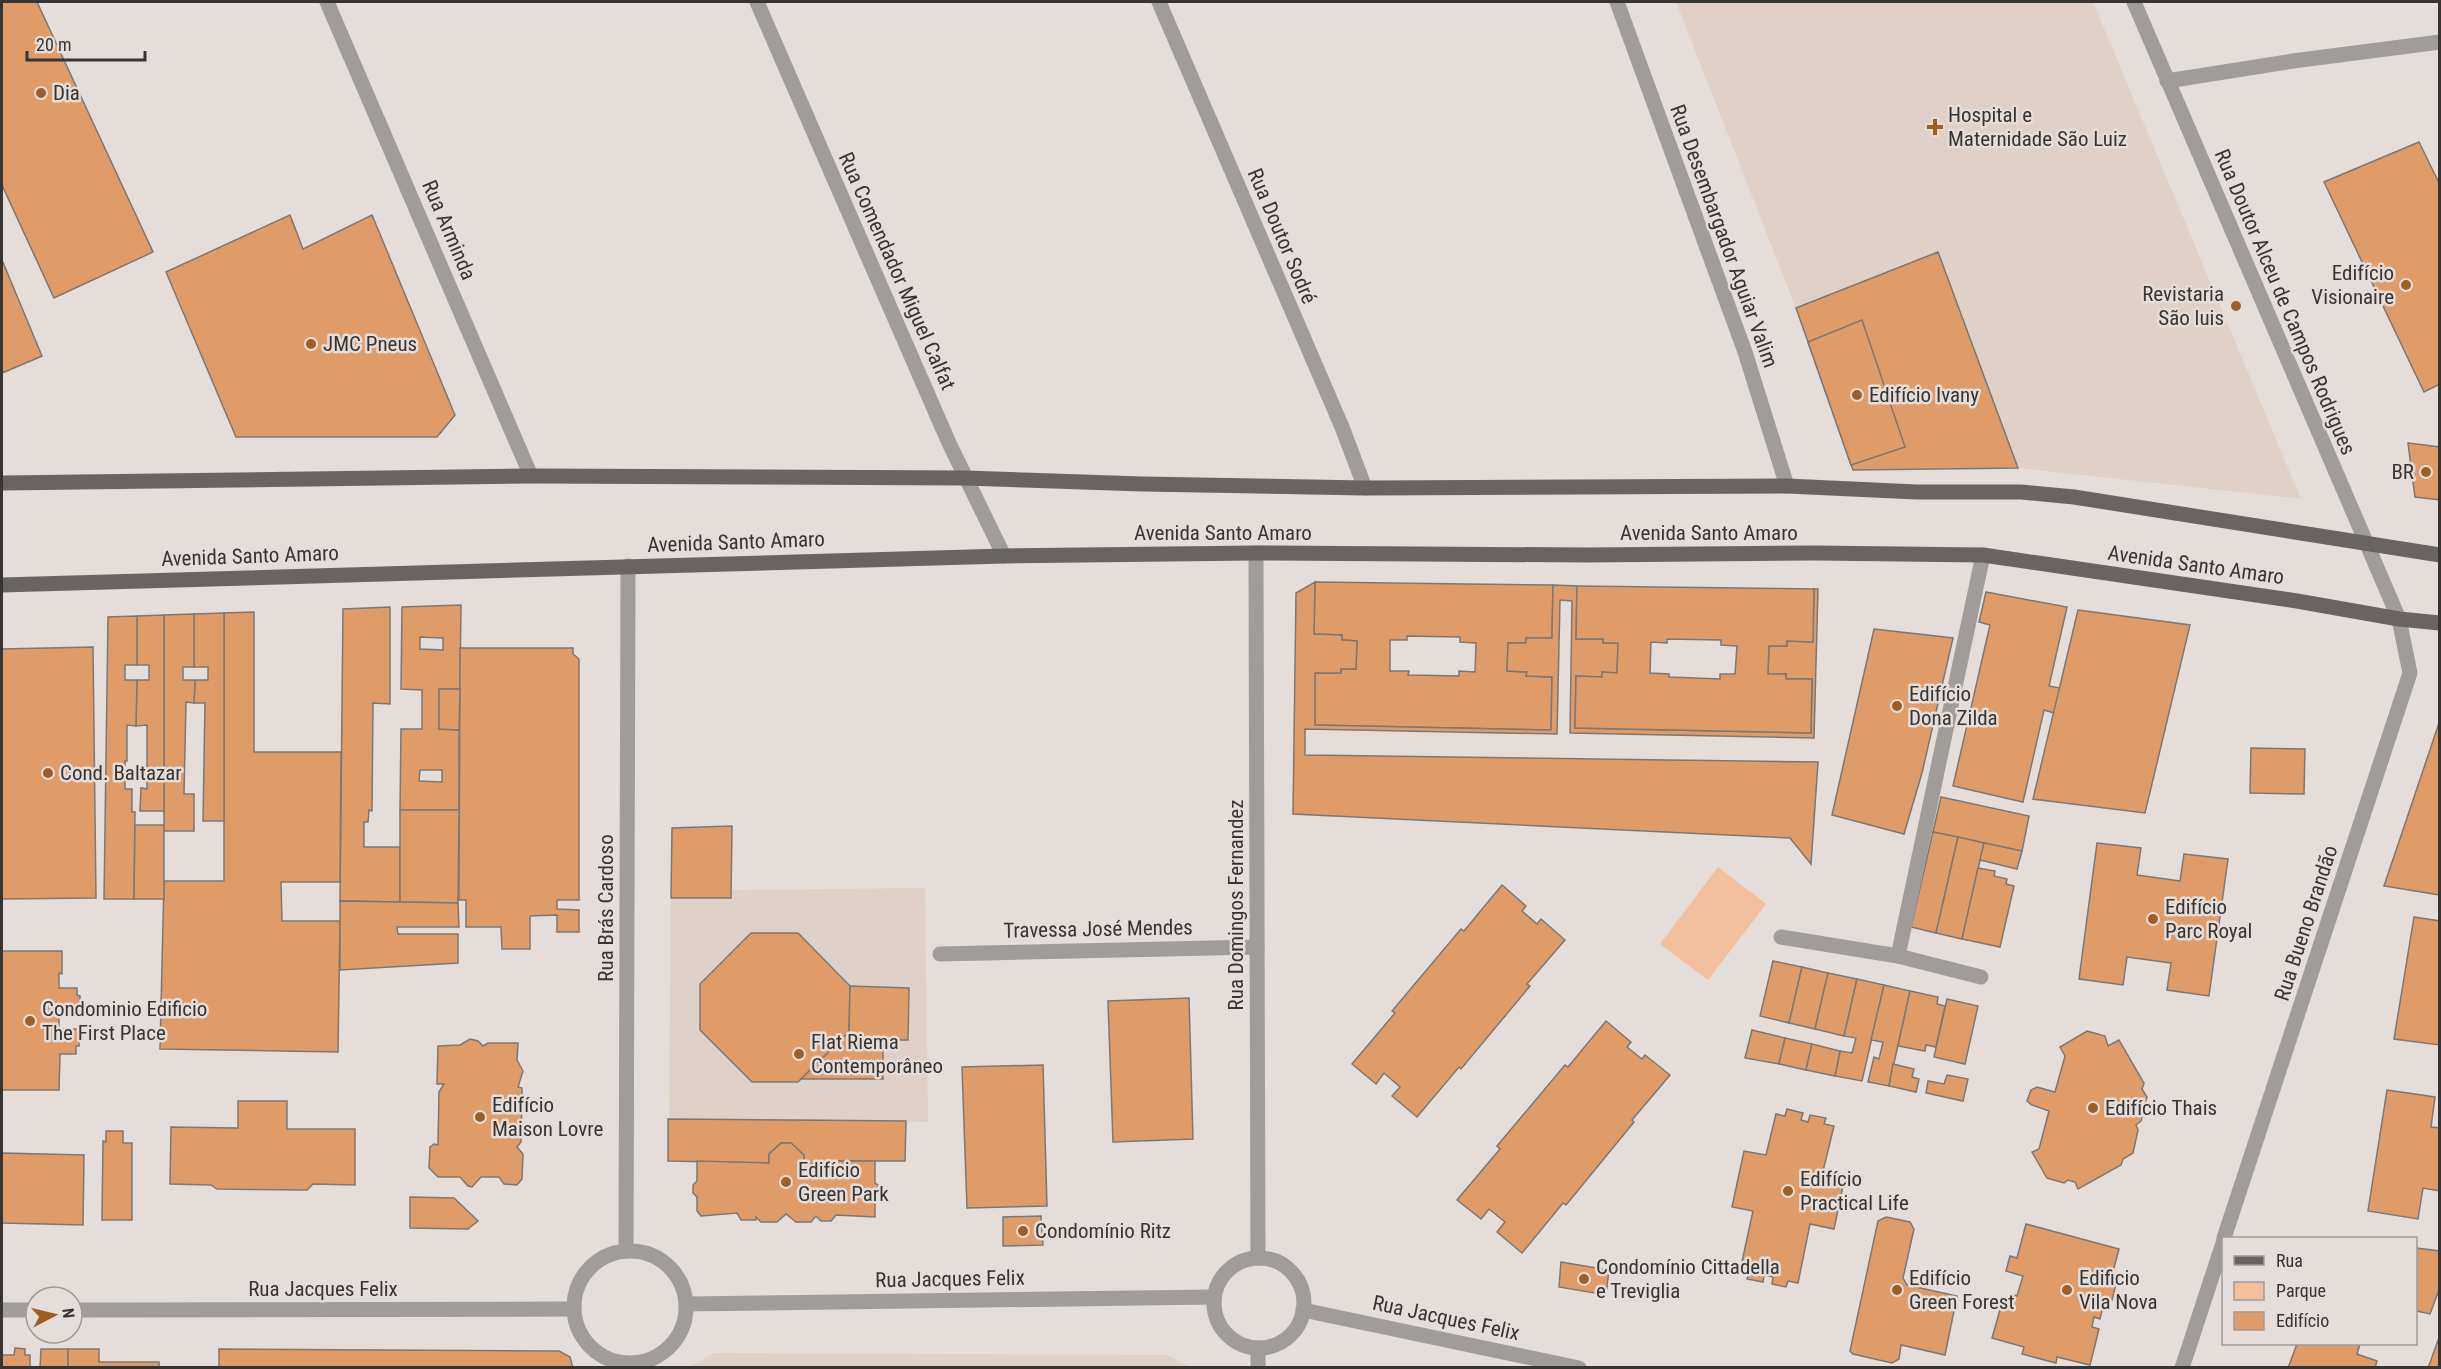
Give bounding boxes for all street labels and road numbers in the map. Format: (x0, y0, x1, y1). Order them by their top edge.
street label: Rua Desembargador Aguiar Valim (1665, 101, 1783, 371)
street label: Rua Doutor Alceu de Campos Rodrigues (2210, 146, 2360, 458)
street label: Rua Comendador Miguel Calfat (834, 149, 960, 393)
street label: Rua Doutor Sodré (1243, 165, 1321, 307)
street label: Rua Arminda (417, 177, 481, 283)
street label: Avenida Santo Amaro (1134, 521, 1312, 545)
street label: Avenida Santo Amaro (1620, 521, 1798, 545)
street label: Avenida Santo Amaro (647, 527, 825, 557)
street label: Avenida Santo Amaro (161, 541, 339, 571)
street label: Avenida Santo Amaro (2106, 541, 2286, 589)
street label: Rua Domingos Fernandez (1224, 800, 1248, 1010)
street label: Rua Brás Cardoso (594, 834, 618, 982)
street label: Rua Bueno Brandão (2270, 842, 2342, 1004)
street label: Travessa José Mendes (1003, 915, 1193, 943)
street label: Rua Jacques Felix (875, 1266, 1025, 1292)
street label: Rua Jacques Felix (248, 1277, 398, 1301)
street label: Rua Jacques Felix (1370, 1291, 1522, 1345)

